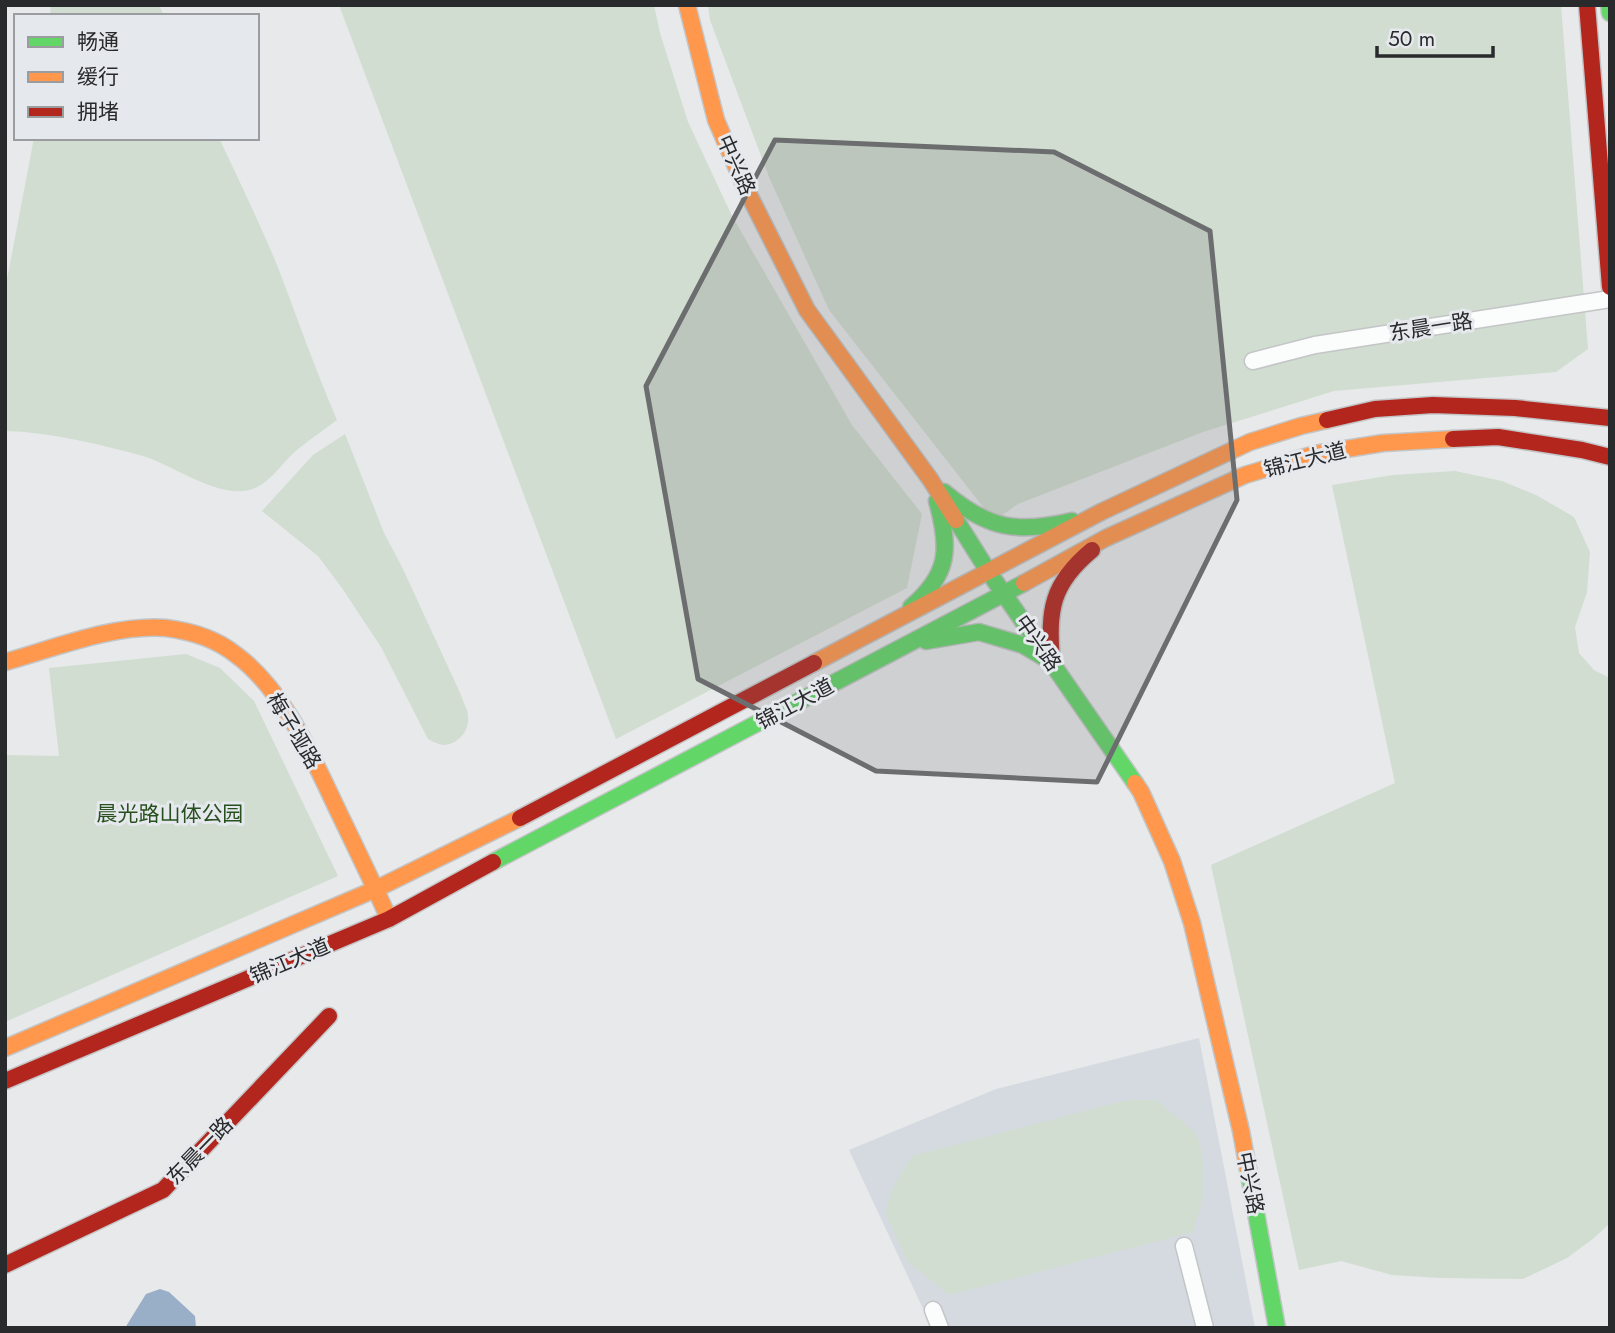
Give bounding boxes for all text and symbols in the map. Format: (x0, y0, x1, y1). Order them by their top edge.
legend (14, 14, 259, 140)
scale bar (1377, 14, 1492, 58)
text: 50 m (1388, 24, 1435, 54)
text: 畅通 (77, 27, 119, 57)
text: 缓行 (77, 62, 119, 92)
text: 拥堵 (77, 97, 119, 127)
street label: 中兴路 (709, 130, 763, 200)
street label: 东晨一路 (1387, 306, 1475, 348)
street label: 锦江大道 (1261, 435, 1349, 485)
street label: 中兴路 (1008, 609, 1068, 677)
street label: 锦江大道 (751, 671, 839, 737)
street label: 梅子垭路 (260, 687, 328, 775)
park label: 晨光路山体公园 (97, 799, 244, 829)
street label: 锦江大道 (245, 931, 335, 991)
street label: 东晨一路 (160, 1110, 240, 1192)
street label: 中兴路 (1229, 1149, 1271, 1217)

